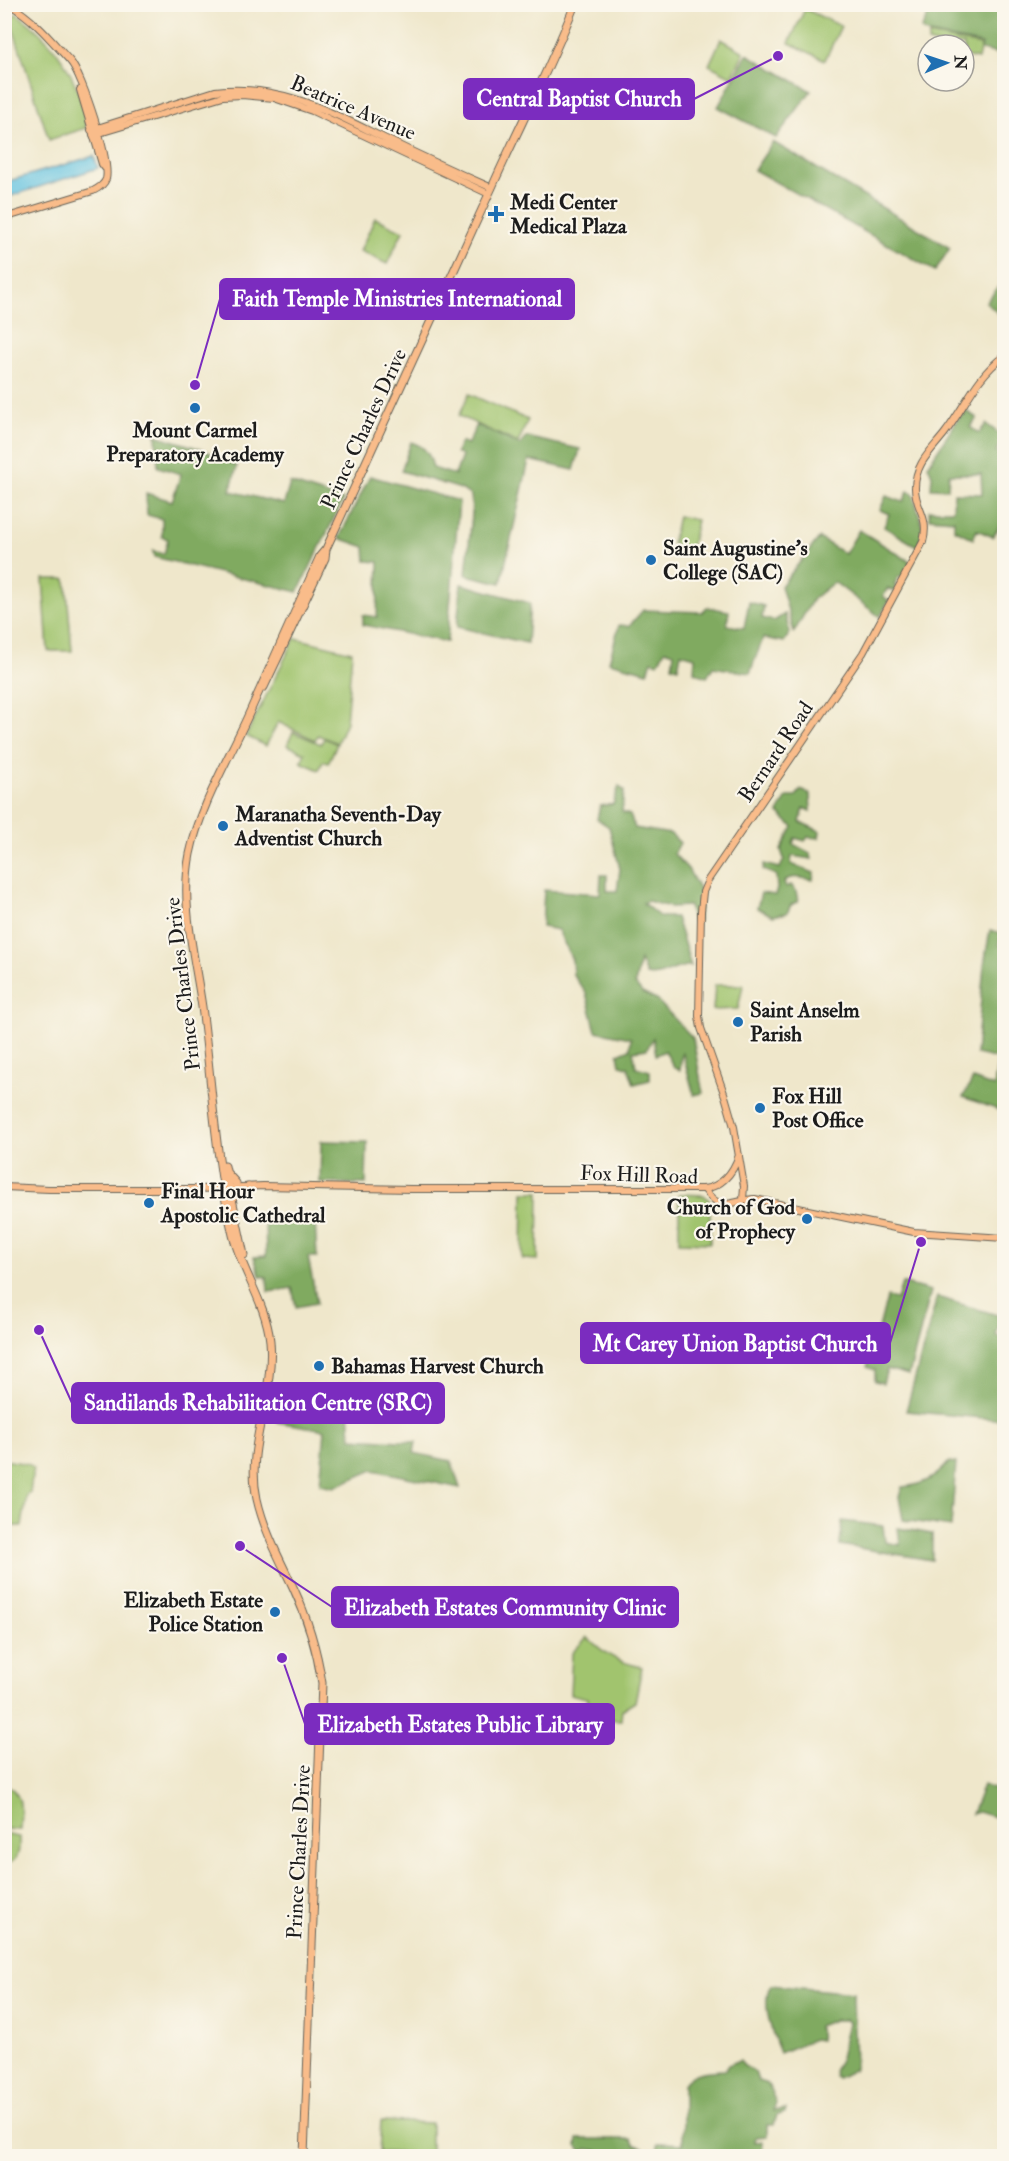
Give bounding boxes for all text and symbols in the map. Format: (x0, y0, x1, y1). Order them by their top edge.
north arrow (916, 33, 976, 93)
text: N (950, 54, 970, 71)
street label: Beatrice Avenue (286, 69, 420, 147)
callout: Central Baptist Church (464, 79, 694, 119)
text: Central Baptist Church (476, 85, 682, 114)
place label: Medi Center Medical Plaza (509, 189, 628, 240)
marker: Medi Center Medical Plaza (487, 205, 505, 223)
callout: Faith Temple Ministries International (220, 279, 574, 319)
text: Faith Temple Ministries International (232, 285, 562, 314)
street label: Prince Charles Drive (315, 344, 413, 514)
marker: Mount Carmel Preparatory Academy (188, 401, 202, 415)
place label: Mount Carmel Preparatory Academy (106, 417, 284, 468)
place label: Saint Augustine's College (SAC) (663, 535, 808, 586)
marker: Saint Augustine's College (SAC) (644, 553, 658, 567)
street label: Bernard Road (732, 696, 820, 808)
place label: Maranatha Seventh-Day Adventist Church (234, 801, 442, 852)
marker: Maranatha Seventh-Day Adventist Church (216, 819, 230, 833)
street label: Prince Charles Drive (159, 896, 207, 1072)
place label: Saint Anselm Parish (750, 997, 860, 1048)
marker: Saint Anselm Parish (731, 1015, 745, 1029)
place label: Fox Hill Post Office (772, 1083, 864, 1134)
marker: Fox Hill Post Office (753, 1101, 767, 1115)
street label: Fox Hill Road (579, 1159, 699, 1191)
place label: Final Hour Apostolic Cathedral (160, 1178, 326, 1229)
place label: Church of God of Prophecy (667, 1194, 796, 1245)
marker: Final Hour Apostolic Cathedral (142, 1196, 156, 1210)
marker: Church of God of Prophecy (800, 1212, 814, 1226)
callout: Mt Carey Union Baptist Church (581, 1323, 890, 1363)
text: Mt Carey Union Baptist Church (591, 1330, 878, 1359)
place label: Bahamas Harvest Church (331, 1353, 544, 1380)
marker: Bahamas Harvest Church (312, 1359, 326, 1373)
callout: Sandilands Rehabilitation Centre (SRC) (72, 1383, 444, 1423)
text: Sandilands Rehabilitation Centre (SRC) (84, 1389, 432, 1417)
place label: Elizabeth Estate Police Station (123, 1587, 263, 1638)
callout: Elizabeth Estates Community Clinic (332, 1587, 678, 1627)
text: Elizabeth Estates Community Clinic (344, 1594, 666, 1623)
marker: Elizabeth Estate Police Station (268, 1605, 282, 1619)
callout: Elizabeth Estates Public Library (305, 1704, 614, 1744)
text: Elizabeth Estates Public Library (317, 1711, 604, 1740)
street label: Prince Charles Drive (281, 1764, 317, 1940)

